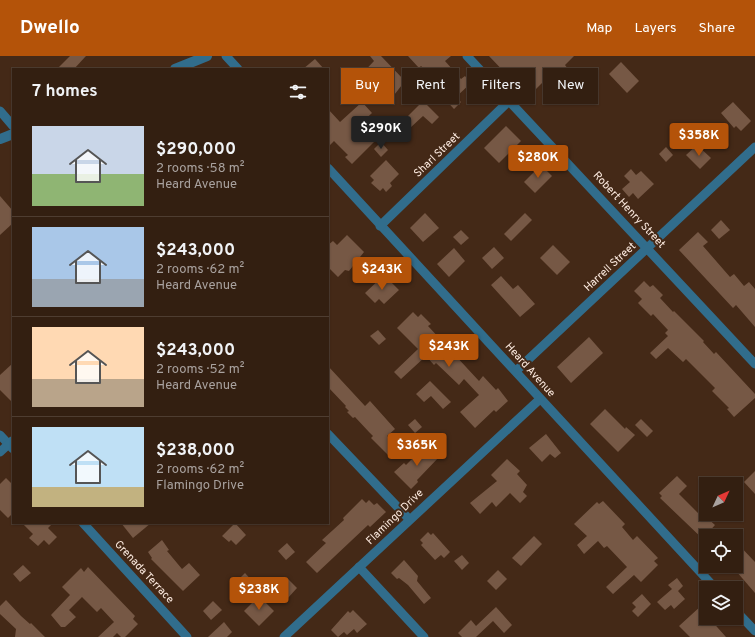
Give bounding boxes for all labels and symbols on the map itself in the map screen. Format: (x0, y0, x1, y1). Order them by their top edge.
pin: $290K (353, 116, 409, 150)
pin: $358K (671, 123, 727, 157)
street label: Sharl Street (411, 130, 463, 180)
pin: $280K (510, 145, 566, 179)
street label: Robert Henry Street (590, 169, 668, 251)
street label: Harrell Street (581, 239, 639, 295)
pin: $243K (354, 257, 410, 291)
pin: $243K (421, 334, 477, 368)
street label: Heard Avenue (502, 340, 558, 400)
pin: $365K (389, 433, 445, 467)
north arrow (699, 477, 743, 521)
street label: Flamingo Drive (363, 486, 427, 548)
street label: Grenada Terrace (111, 538, 177, 606)
pin: $238K (231, 577, 287, 611)

